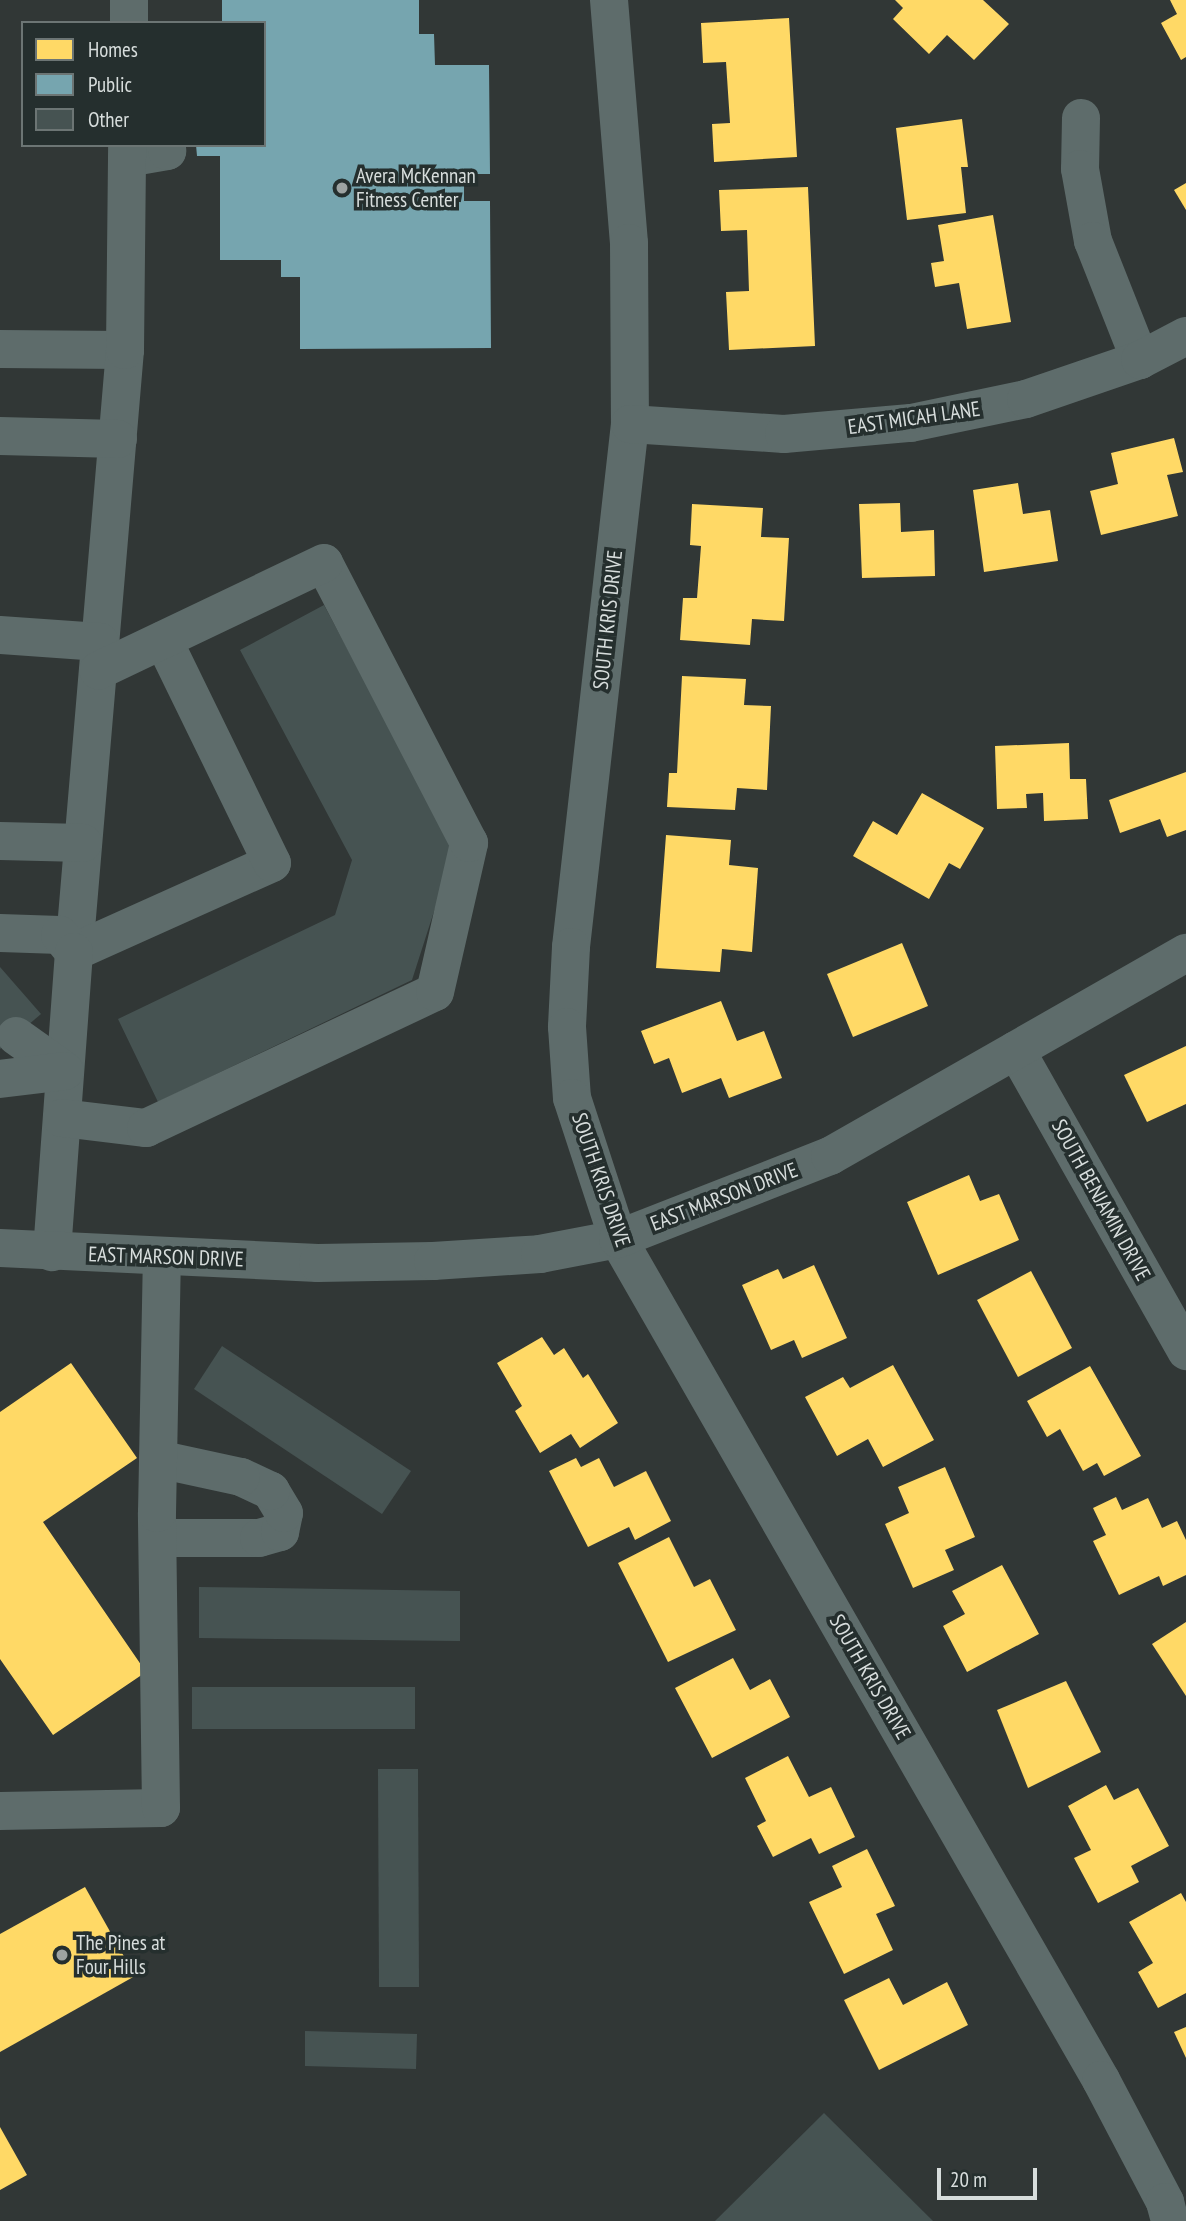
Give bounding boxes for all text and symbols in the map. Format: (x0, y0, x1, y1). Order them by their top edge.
legend (21, 21, 266, 147)
text: Homes (88, 36, 138, 63)
text: Public (88, 71, 132, 98)
text: Other (88, 106, 129, 133)
place label: Avera McKennan Fitness Center (356, 163, 476, 213)
marker: Avera McKennan Fitness Center (334, 180, 350, 196)
street label: EAST MICAH LANE (846, 396, 982, 440)
street label: SOUTH KRIS DRIVE (588, 549, 628, 691)
street label: SOUTH KRIS DRIVE (566, 1110, 636, 1250)
street label: SOUTH BENJAMIN DRIVE (1046, 1115, 1156, 1285)
street label: EAST MARSON DRIVE (647, 1157, 801, 1237)
street label: EAST MARSON DRIVE (88, 1242, 244, 1272)
street label: SOUTH KRIS DRIVE (824, 1610, 916, 1744)
place label: The Pines at Four Hills (76, 1930, 165, 1980)
marker: The Pines at Four Hills (54, 1947, 70, 1963)
scale bar (941, 2154, 1041, 2198)
text: 20 m (950, 2166, 987, 2193)

